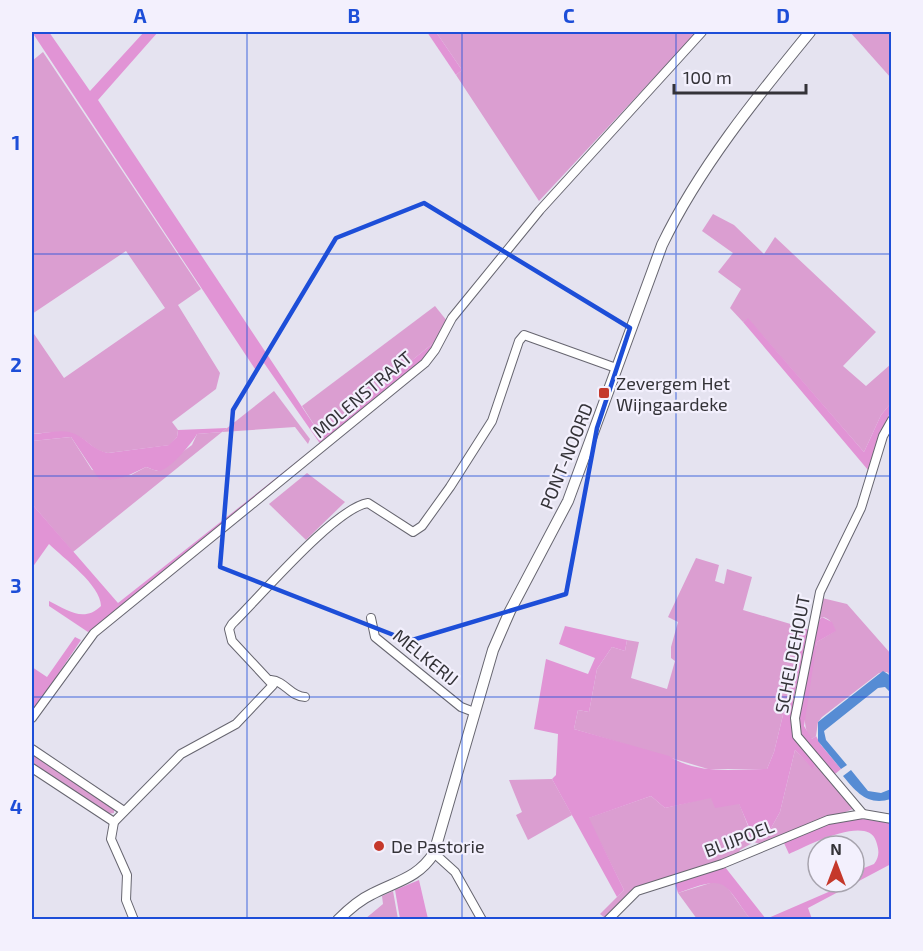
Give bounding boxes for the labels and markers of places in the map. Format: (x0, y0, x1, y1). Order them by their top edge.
place label: Zevergem Het Wijngaardeke (616, 372, 730, 415)
marker: Zevergem Het Wijngaardeke (597, 386, 611, 400)
place label: De Pastorie (391, 835, 485, 857)
marker: De Pastorie (372, 839, 386, 853)

